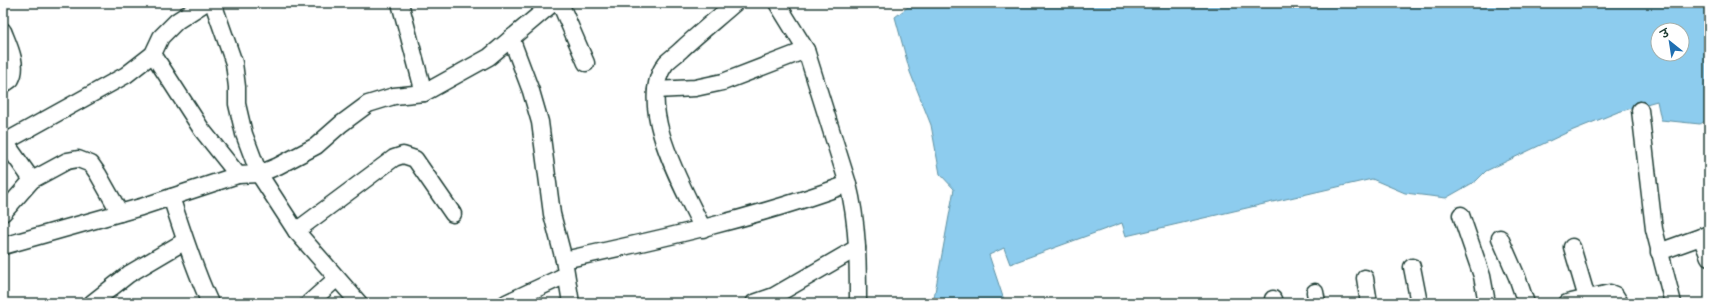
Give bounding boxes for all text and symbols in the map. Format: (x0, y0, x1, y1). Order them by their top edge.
north arrow (1650, 22, 1690, 62)
text: उ (1657, 25, 1673, 42)

